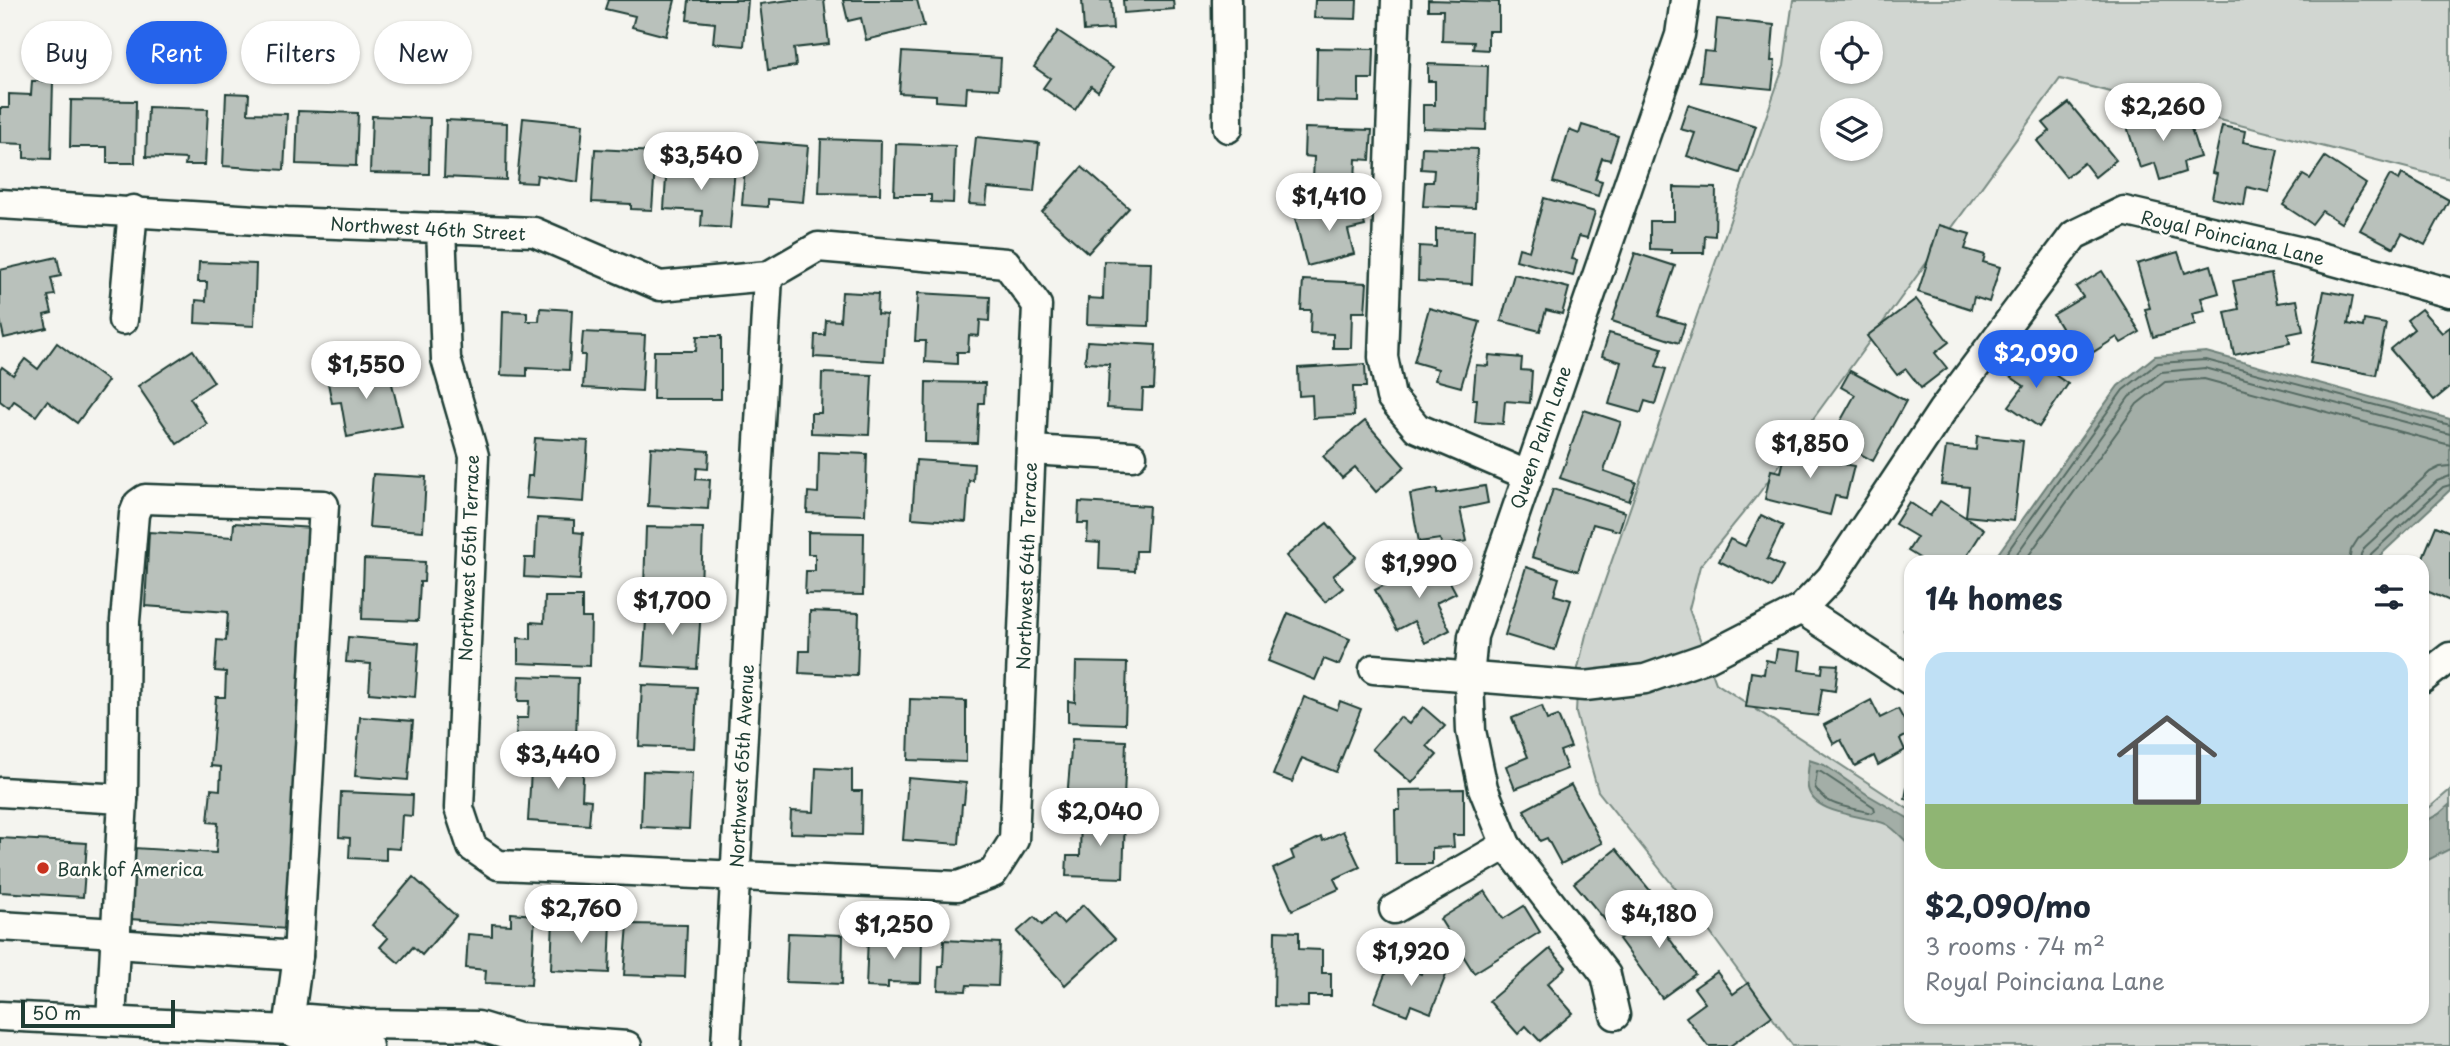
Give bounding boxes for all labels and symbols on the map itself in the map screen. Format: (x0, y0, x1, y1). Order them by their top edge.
pin: $2,260 (2106, 83, 2220, 143)
pin: $3,540 (644, 132, 758, 192)
pin: $1,410 (1272, 174, 1386, 233)
street label: Royal Poinciana Lane (2139, 203, 2327, 271)
street label: Northwest 46th Street (330, 209, 526, 247)
pin: $2,090 (1979, 330, 2093, 390)
pin: $1,550 (309, 342, 423, 401)
street label: Queen Palm Lane (1503, 361, 1577, 513)
pin: $1,850 (1753, 420, 1867, 480)
street label: Northwest 65th Terrace (451, 454, 485, 662)
street label: Northwest 64th Terrace (1009, 462, 1043, 670)
pin: $1,990 (1362, 540, 1476, 600)
pin: $1,700 (615, 578, 729, 637)
street label: Northwest 65th Avenue (722, 664, 760, 868)
pin: $3,440 (501, 732, 615, 791)
pin: $2,040 (1043, 788, 1157, 848)
place label: Bank of America (57, 855, 204, 882)
marker: Bank of America (35, 860, 51, 876)
pin: $2,760 (524, 886, 638, 945)
pin: $4,180 (1602, 890, 1716, 950)
pin: $1,250 (837, 902, 951, 961)
pin: $1,920 (1354, 928, 1468, 988)
scale bar (21, 997, 175, 1029)

